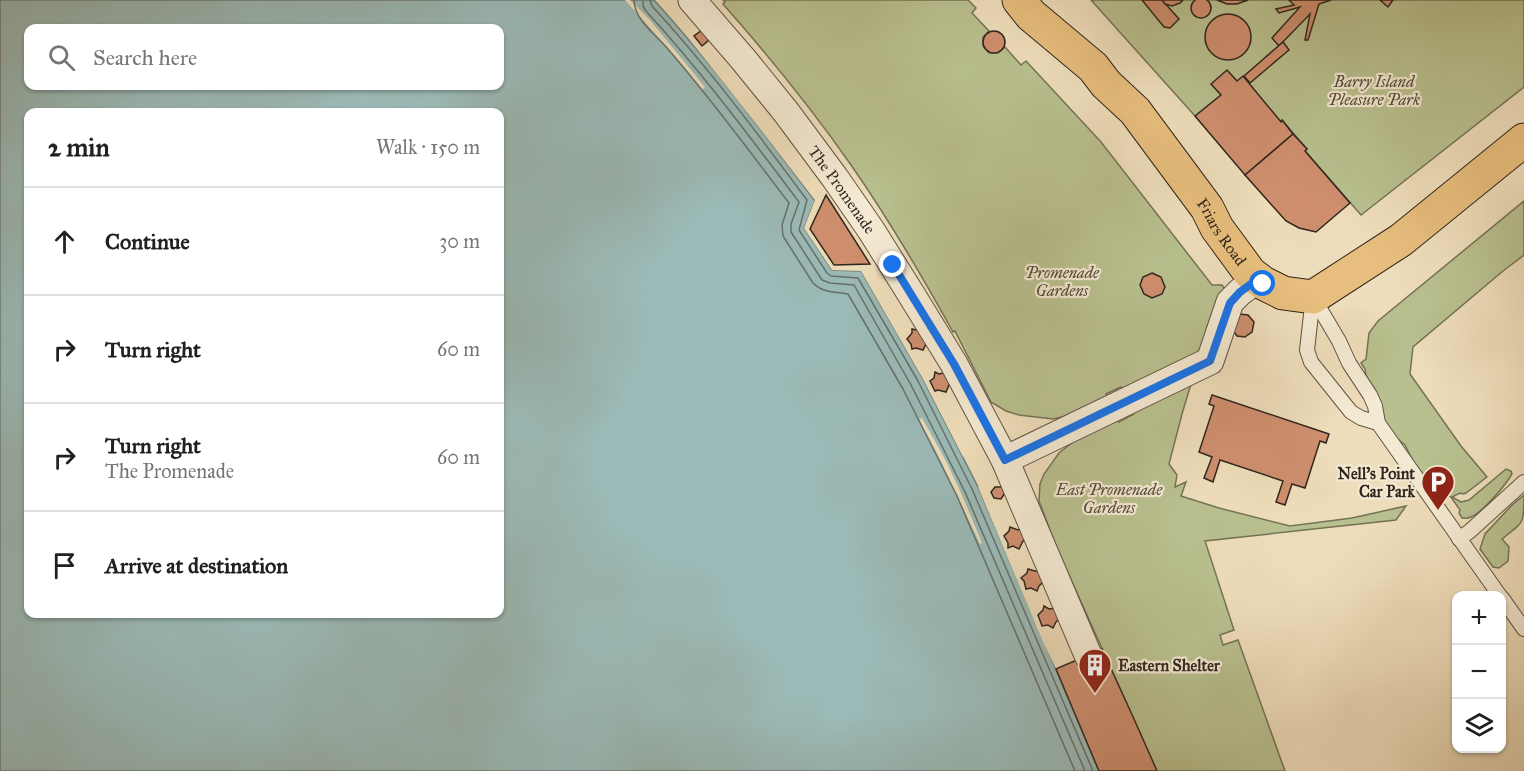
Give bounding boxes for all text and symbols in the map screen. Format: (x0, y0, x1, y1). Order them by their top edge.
search box (24, 24, 504, 90)
icon: search (45, 41, 78, 74)
text: Search here (93, 44, 197, 71)
park label: Barry Island Pleasure Park (1328, 72, 1420, 109)
text: 2 min (48, 131, 109, 163)
text: Walk · 150 m (376, 135, 480, 159)
street label: The Promenade (804, 142, 880, 238)
street label: Friars Road (1193, 194, 1250, 269)
icon: ahead (48, 225, 81, 258)
text: Continue (105, 228, 190, 255)
text: 30 m (439, 229, 480, 253)
route end (879, 251, 905, 277)
park label: Promenade Gardens (1025, 263, 1100, 300)
route start (1249, 270, 1275, 296)
icon: right (48, 333, 81, 366)
text: Turn right (105, 336, 201, 363)
text: 60 m (437, 337, 480, 361)
text: Turn right (105, 432, 201, 459)
icon: right (48, 441, 81, 474)
text: 60 m (437, 445, 480, 469)
text: The Promenade (105, 459, 234, 483)
place label: Nell's Point Car Park (1338, 464, 1416, 501)
parking icon: Nell's Point Car Park (1420, 464, 1456, 511)
park label: East Promenade Gardens (1055, 480, 1163, 517)
icon: arrive (48, 549, 81, 582)
text: Arrive at destination (105, 552, 288, 579)
map controls (1452, 591, 1506, 753)
button: + (1452, 591, 1506, 645)
button: − (1452, 645, 1506, 699)
building icon: Eastern Shelter (1077, 647, 1113, 694)
place label: Eastern Shelter (1118, 656, 1221, 675)
button: layers (1452, 699, 1506, 753)

